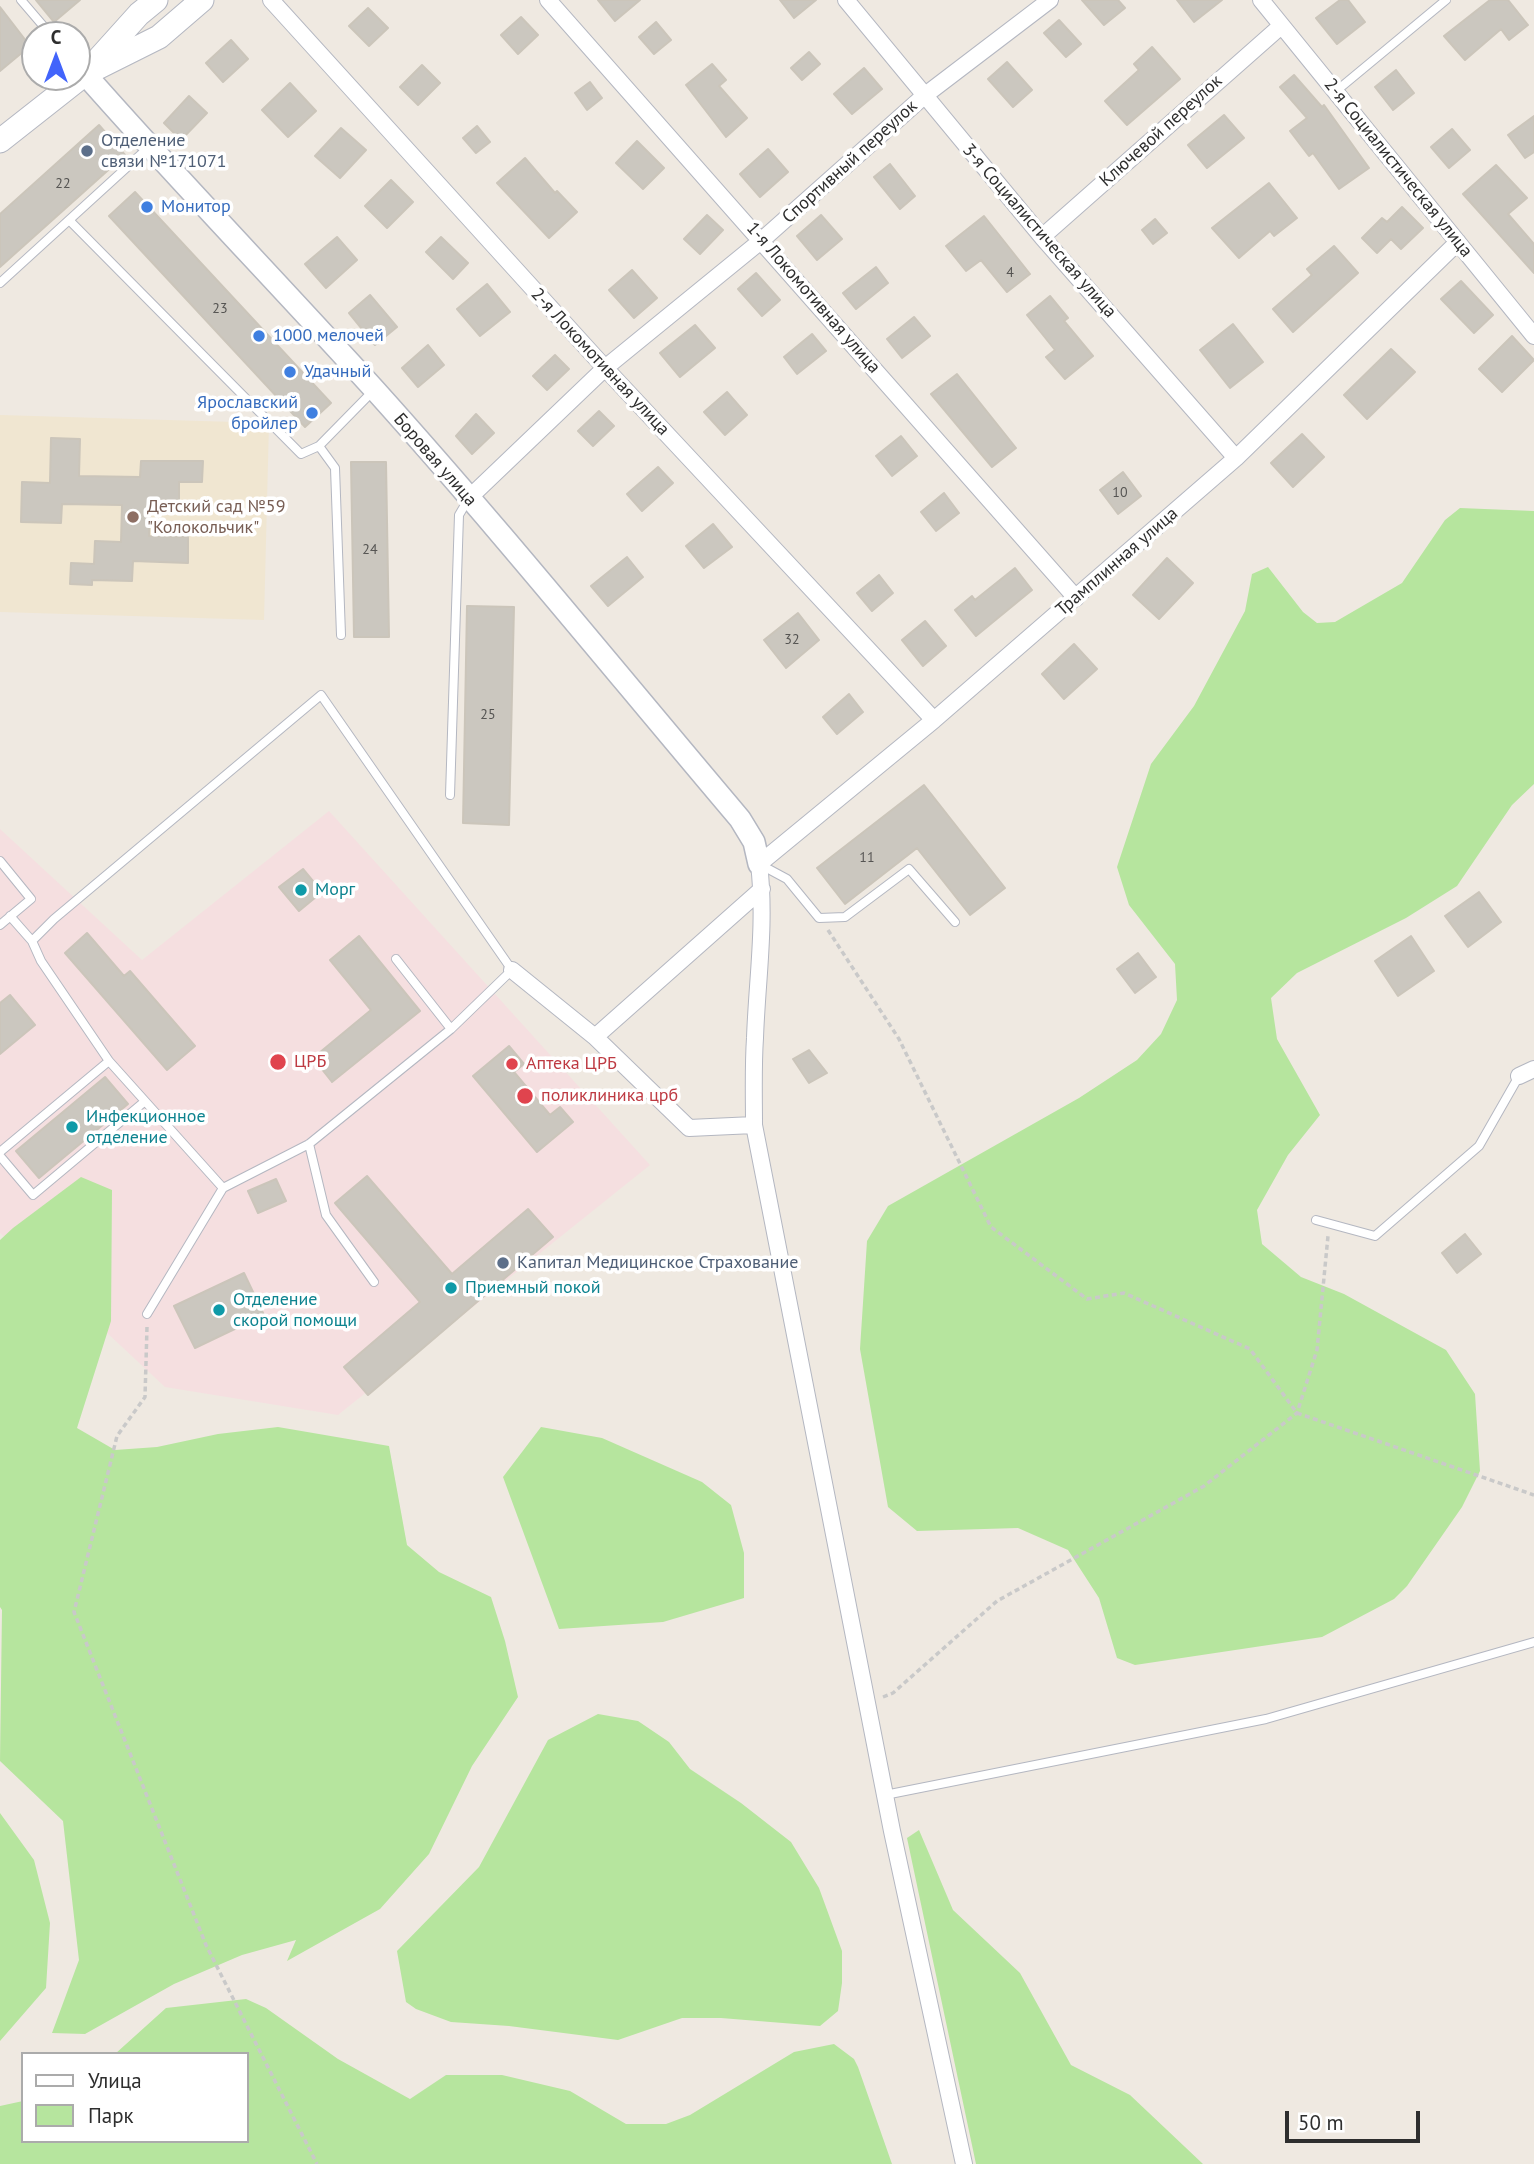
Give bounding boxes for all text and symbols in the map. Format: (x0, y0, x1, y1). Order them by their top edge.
north arrow (21, 21, 91, 91)
text: С (51, 25, 61, 49)
street label: Ключевой переулок (1095, 70, 1227, 192)
street label: 2-я Социалистическая улица (1319, 74, 1477, 262)
street label: Спортивный переулок (778, 96, 922, 228)
place label: Отделение связи №171071 (101, 130, 226, 172)
street label: 3-я Социалистическая улица (957, 139, 1121, 323)
marker: Отделение связи №171071 (79, 143, 95, 159)
house number: 22 (55, 176, 71, 192)
place label: Монитор (161, 196, 231, 218)
marker: Монитор (139, 199, 155, 215)
street label: 1-я Локомотивная улица (741, 218, 885, 378)
house number: 4 (1006, 265, 1014, 281)
street label: 2-я Локомотивная улица (526, 284, 674, 440)
house number: 23 (212, 301, 228, 317)
place label: 1000 мелочей (273, 325, 384, 347)
marker: 1000 мелочей (251, 328, 267, 344)
place label: Удачный (304, 361, 371, 383)
marker: Удачный (282, 364, 298, 380)
place label: Ярославский бройлер (197, 392, 298, 434)
marker: Ярославский бройлер (304, 405, 320, 421)
street label: Боровая улица (389, 409, 481, 511)
house number: 10 (1112, 485, 1128, 501)
place label: Детский сад №59 "Колокольчик" (147, 496, 285, 538)
street label: Трамплинная улица (1052, 503, 1182, 621)
marker: Детский сад №59 "Колокольчик" (125, 509, 141, 525)
house number: 24 (362, 542, 378, 558)
house number: 32 (784, 632, 800, 648)
house number: 25 (480, 707, 496, 723)
house number: 11 (859, 850, 875, 866)
place label: Морг (315, 879, 355, 901)
marker: Морг (293, 882, 309, 898)
place label: ЦРБ (294, 1051, 326, 1073)
marker: ЦРБ (268, 1052, 288, 1072)
place label: Аптека ЦРБ (526, 1053, 617, 1075)
marker: Аптека ЦРБ (504, 1056, 520, 1072)
place label: поликлиника црб (541, 1085, 678, 1107)
marker: поликлиника црб (515, 1086, 535, 1106)
place label: Инфекционное отделение (86, 1106, 206, 1148)
marker: Инфекционное отделение (64, 1119, 80, 1135)
place label: Капитал Медицинское Страхование (517, 1252, 799, 1274)
marker: Капитал Медицинское Страхование (495, 1255, 511, 1271)
place label: Приемный покой (465, 1277, 601, 1299)
marker: Приемный покой (443, 1280, 459, 1296)
place label: Отделение скорой помощи (233, 1289, 357, 1332)
marker: Отделение скорой помощи (211, 1302, 227, 1318)
legend (21, 2052, 248, 2143)
text: Улица (88, 2067, 142, 2094)
scale bar (1289, 2098, 1424, 2142)
text: Парк (88, 2102, 134, 2129)
text: 50 m (1298, 2109, 1344, 2136)

